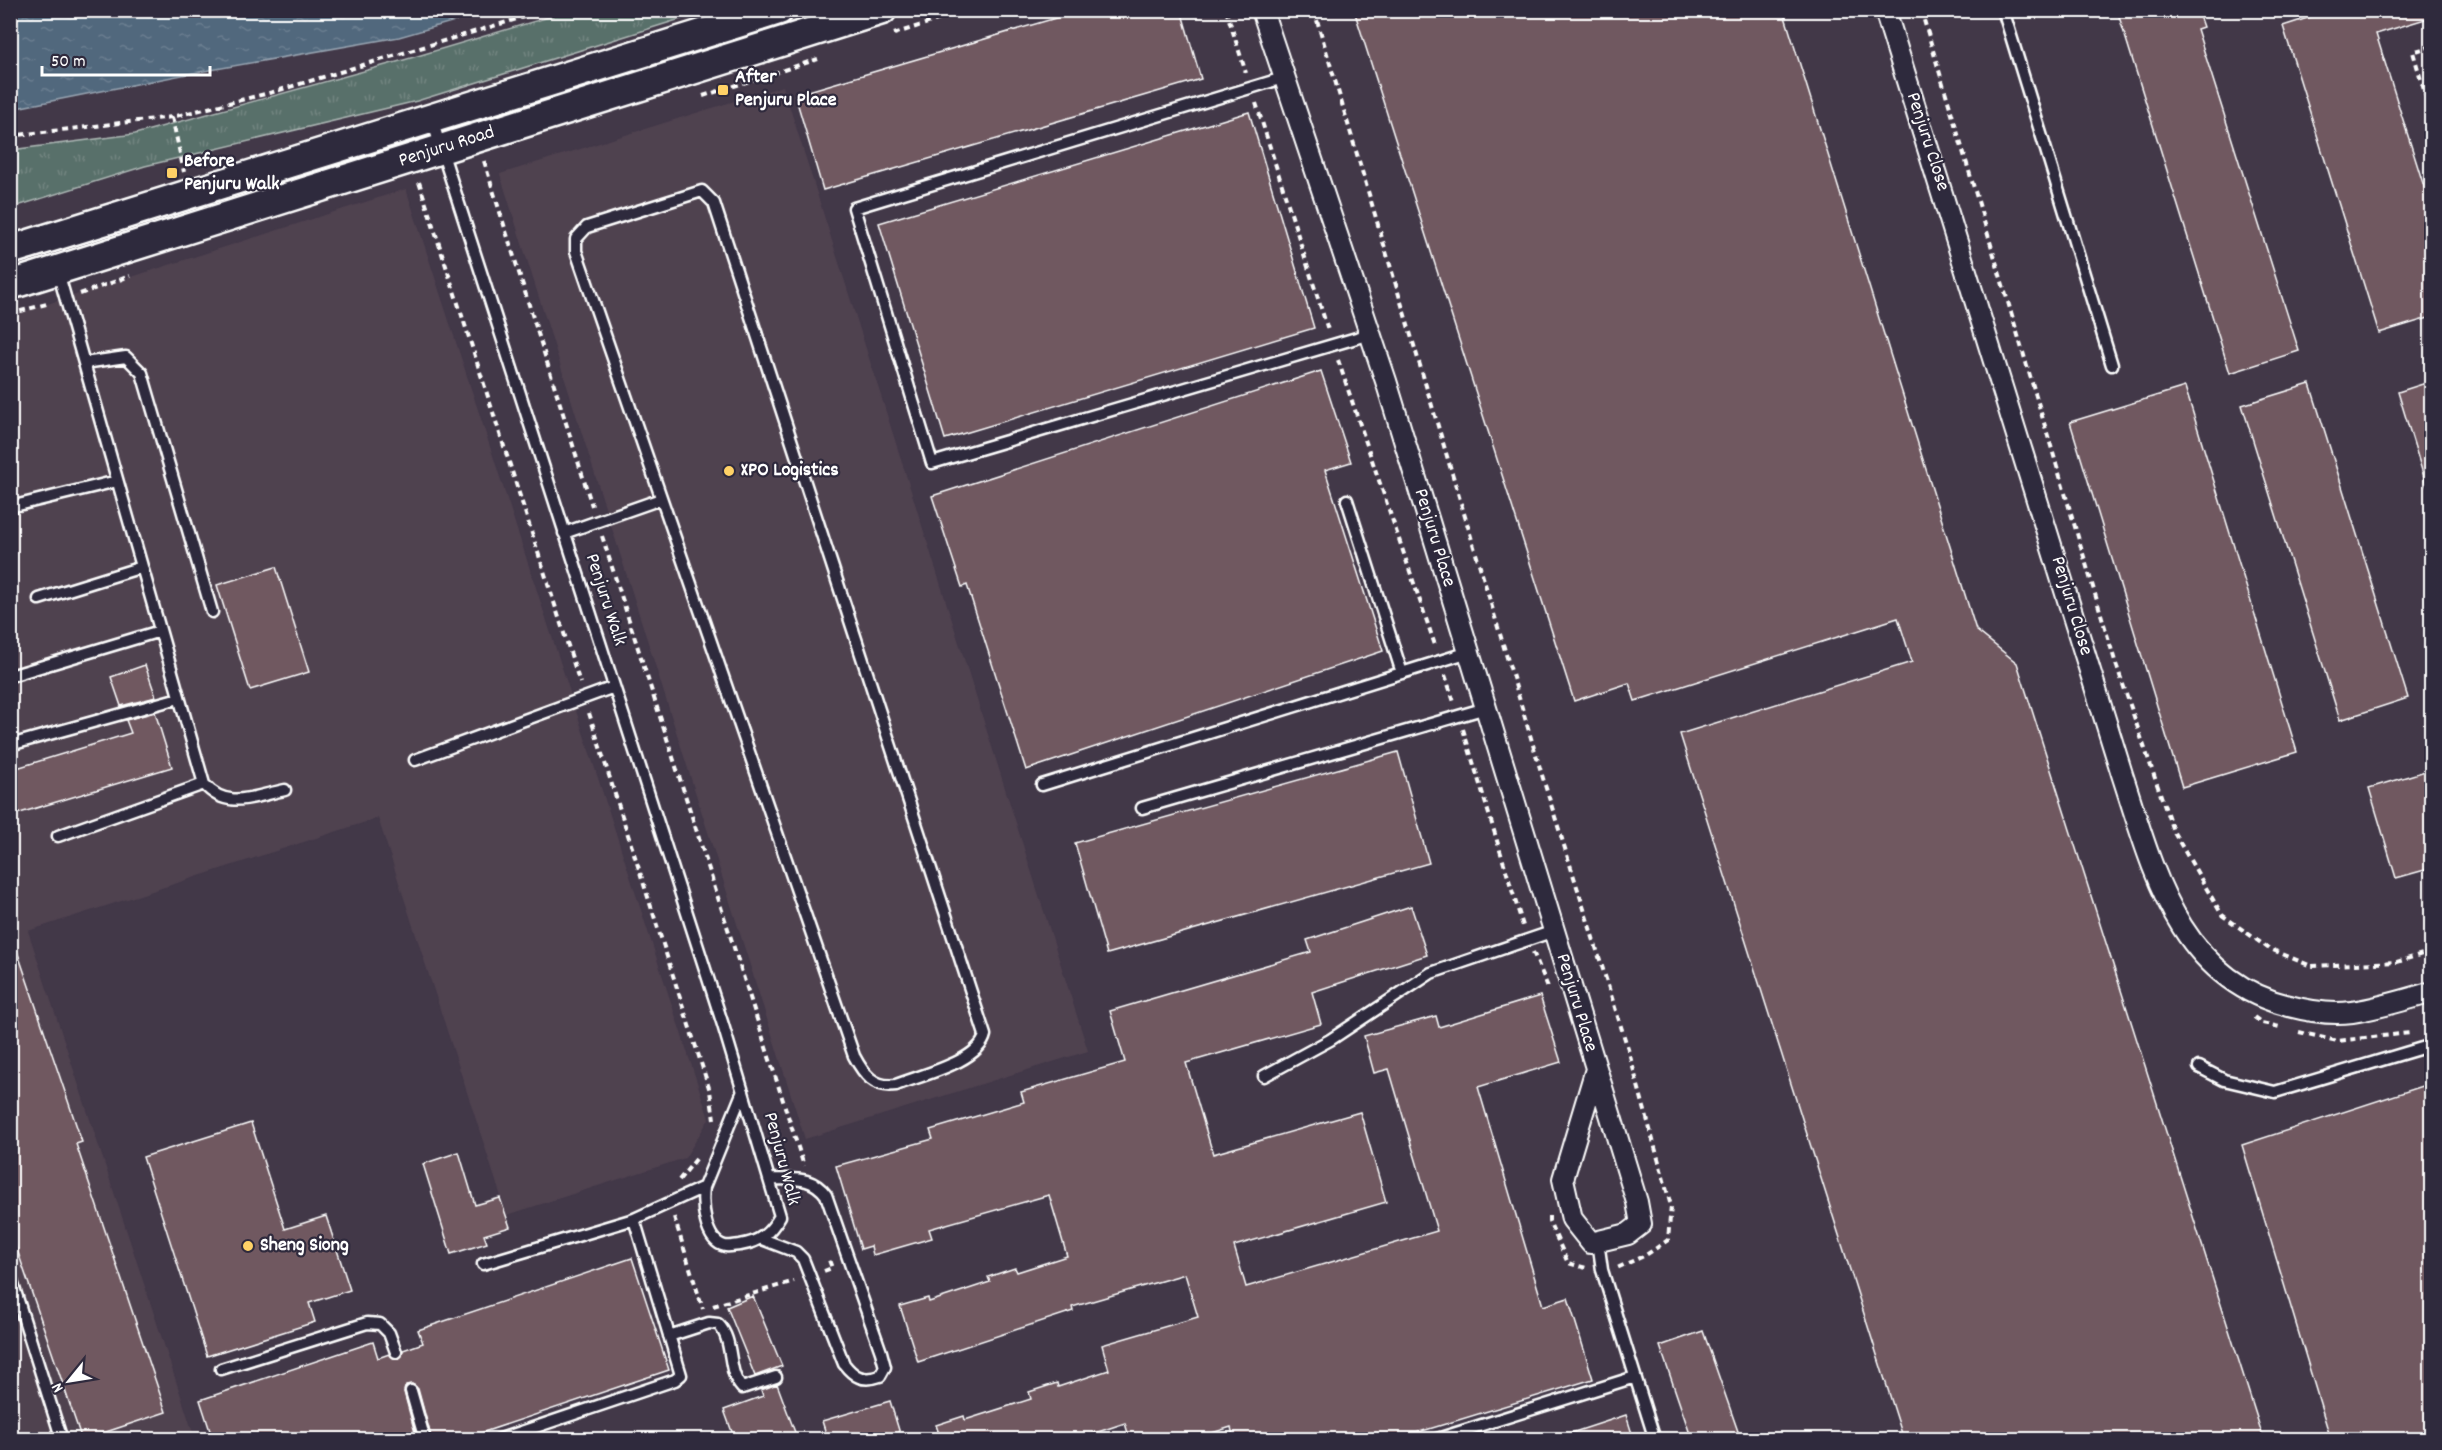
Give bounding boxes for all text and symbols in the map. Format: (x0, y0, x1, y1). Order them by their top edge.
scale bar (42, 39, 210, 77)
text: 50 m (51, 50, 86, 75)
place label: After Penjuru Place (735, 64, 837, 115)
marker: After Penjuru Place (716, 83, 730, 97)
street label: Penjuru Close (1898, 89, 1956, 195)
street label: Penjuru Road (395, 119, 498, 176)
place label: Before Penjuru Walk (184, 148, 279, 199)
marker: Before Penjuru Walk (165, 166, 179, 180)
place label: XPO Logistics (741, 457, 839, 485)
marker: XPO Logistics (722, 464, 736, 478)
street label: Penjuru Place (1406, 485, 1462, 591)
street label: Penjuru Walk (577, 550, 633, 650)
street label: Penjuru Close (2043, 553, 2099, 659)
street label: Penjuru Place (1548, 950, 1604, 1056)
street label: Penjuru Walk (755, 1109, 807, 1209)
place label: Sheng Siong (260, 1232, 349, 1260)
marker: Sheng Siong (241, 1239, 255, 1253)
north arrow (39, 1351, 99, 1411)
text: N (46, 1378, 70, 1396)

